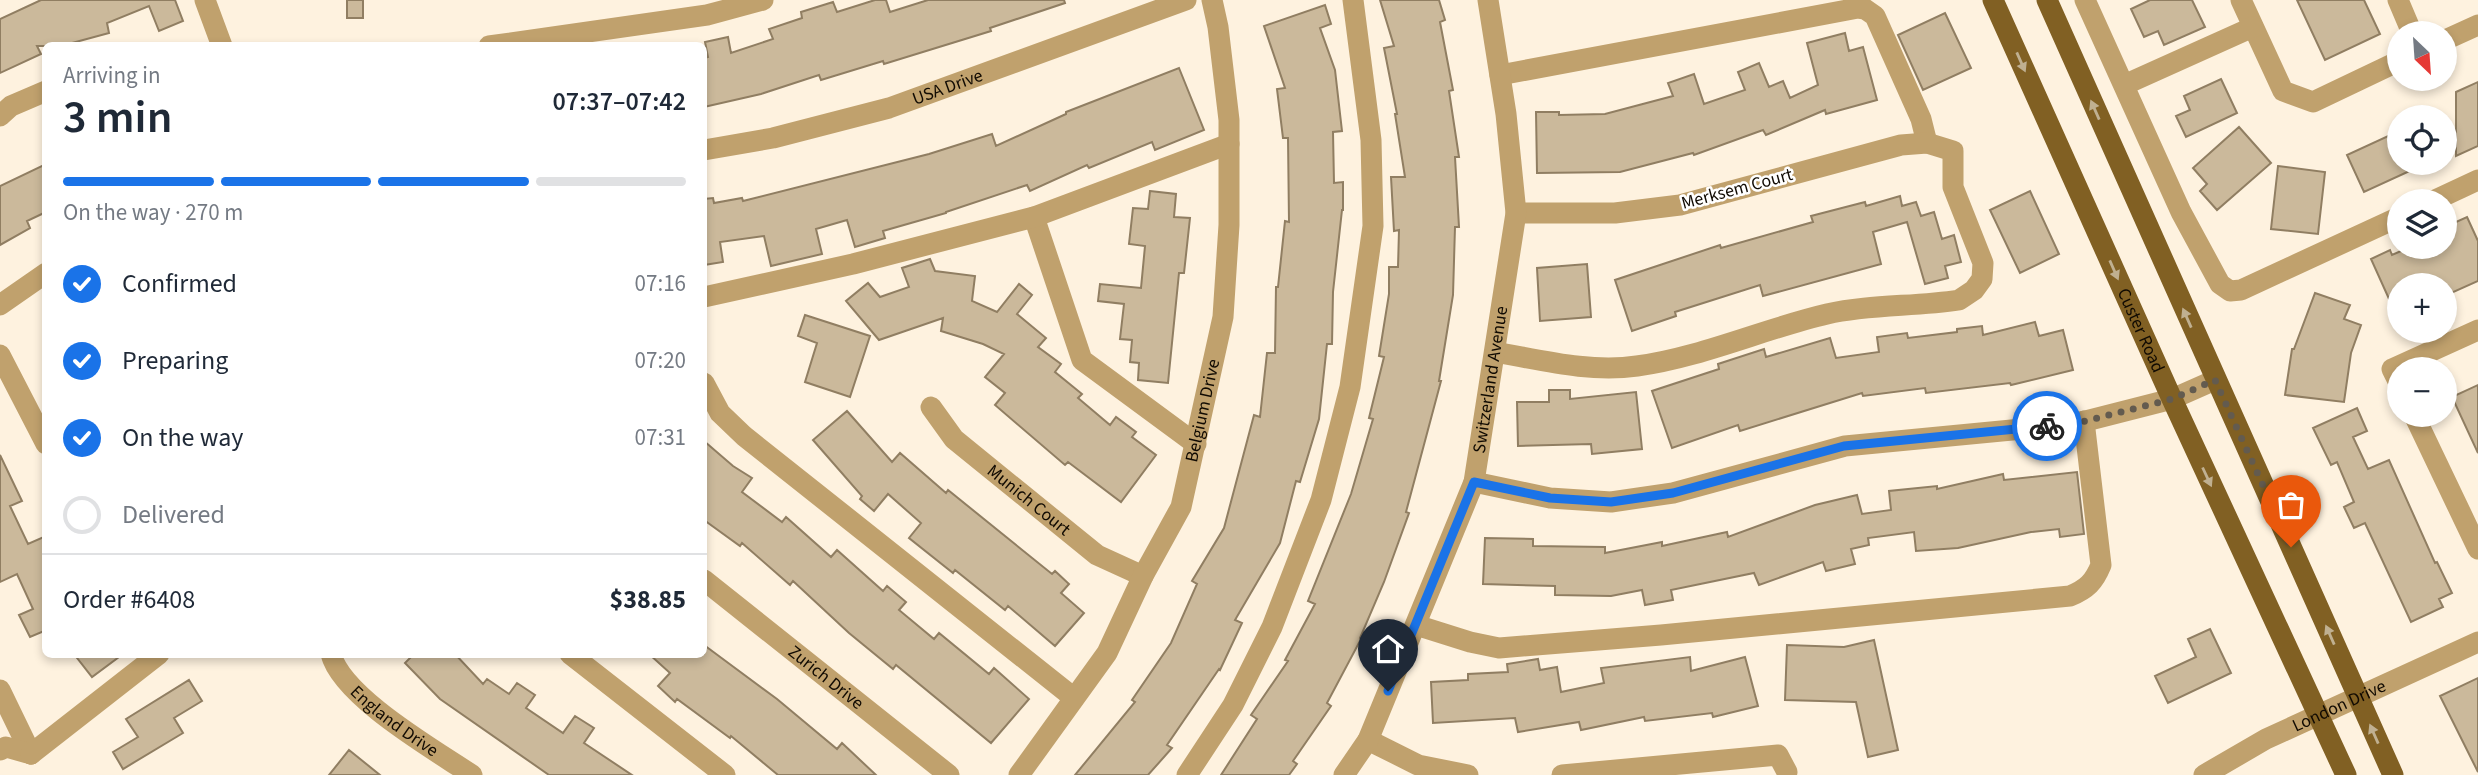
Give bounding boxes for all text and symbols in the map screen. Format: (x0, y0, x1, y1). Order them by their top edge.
north arrow (2387, 21, 2457, 91)
map controls (2387, 21, 2457, 427)
one-way arrow (2015, 52, 2027, 72)
text: Arriving in (63, 59, 161, 92)
street label: USA Drive (909, 62, 986, 111)
text: 07:37–07:42 (553, 83, 686, 120)
text: 3 min (63, 85, 172, 150)
one-way arrow (2089, 100, 2101, 120)
button: locate (2387, 105, 2457, 175)
street label: Merksem Court (1679, 162, 1795, 216)
button: layers (2387, 189, 2457, 259)
text: On the way · 270 m (63, 196, 243, 229)
one-way arrow (2108, 260, 2120, 280)
icon: check (63, 265, 101, 303)
text: Confirmed (122, 265, 237, 302)
text: 07:16 (635, 267, 686, 300)
button: + (2387, 273, 2457, 343)
street label: Custer Road (2111, 284, 2171, 377)
street label: Switzerland Avenue (1466, 304, 1514, 455)
one-way arrow (2182, 307, 2193, 328)
icon: check (63, 342, 101, 380)
text: Preparing (122, 342, 228, 379)
text: 07:20 (635, 344, 686, 377)
street label: Belgium Drive (1179, 356, 1226, 465)
button: − (2387, 357, 2457, 427)
courier (2012, 391, 2082, 461)
icon: bike (2028, 407, 2066, 445)
icon: check (63, 419, 101, 457)
text: On the way (122, 419, 243, 456)
text: 07:31 (635, 421, 686, 454)
street label: Munich Court (982, 458, 1076, 541)
one-way arrow (2202, 467, 2213, 487)
pin (2261, 475, 2321, 547)
icon: bag (2272, 486, 2310, 524)
text: Delivered (122, 496, 225, 533)
text: Order #6408 (63, 581, 195, 618)
text: $38.85 (610, 581, 686, 618)
pin (1358, 619, 1418, 691)
one-way arrow (2324, 625, 2336, 645)
icon: home (1369, 630, 1407, 668)
street label: Zurich Drive (783, 639, 869, 715)
street label: London Drive (2288, 673, 2390, 738)
street label: England Drive (345, 680, 443, 763)
one-way arrow (2368, 724, 2380, 744)

